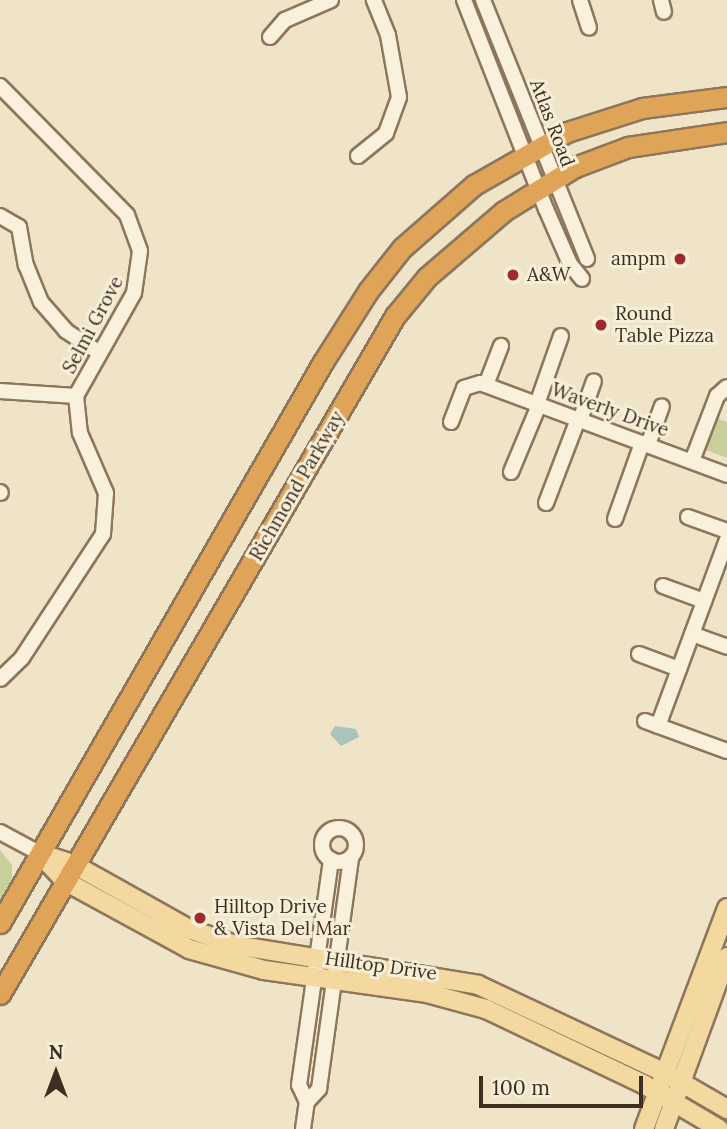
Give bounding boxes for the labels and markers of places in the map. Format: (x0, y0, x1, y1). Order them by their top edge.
place label: ampm (611, 248, 666, 270)
marker: ampm (672, 251, 688, 267)
place label: A&W (527, 264, 570, 286)
marker: A&W (505, 267, 521, 283)
place label: Round Table Pizza (615, 303, 714, 347)
marker: Round Table Pizza (593, 317, 609, 333)
place label: Hilltop Drive & Vista Del Mar (214, 896, 351, 940)
marker: Hilltop Drive & Vista Del Mar (192, 910, 208, 926)

